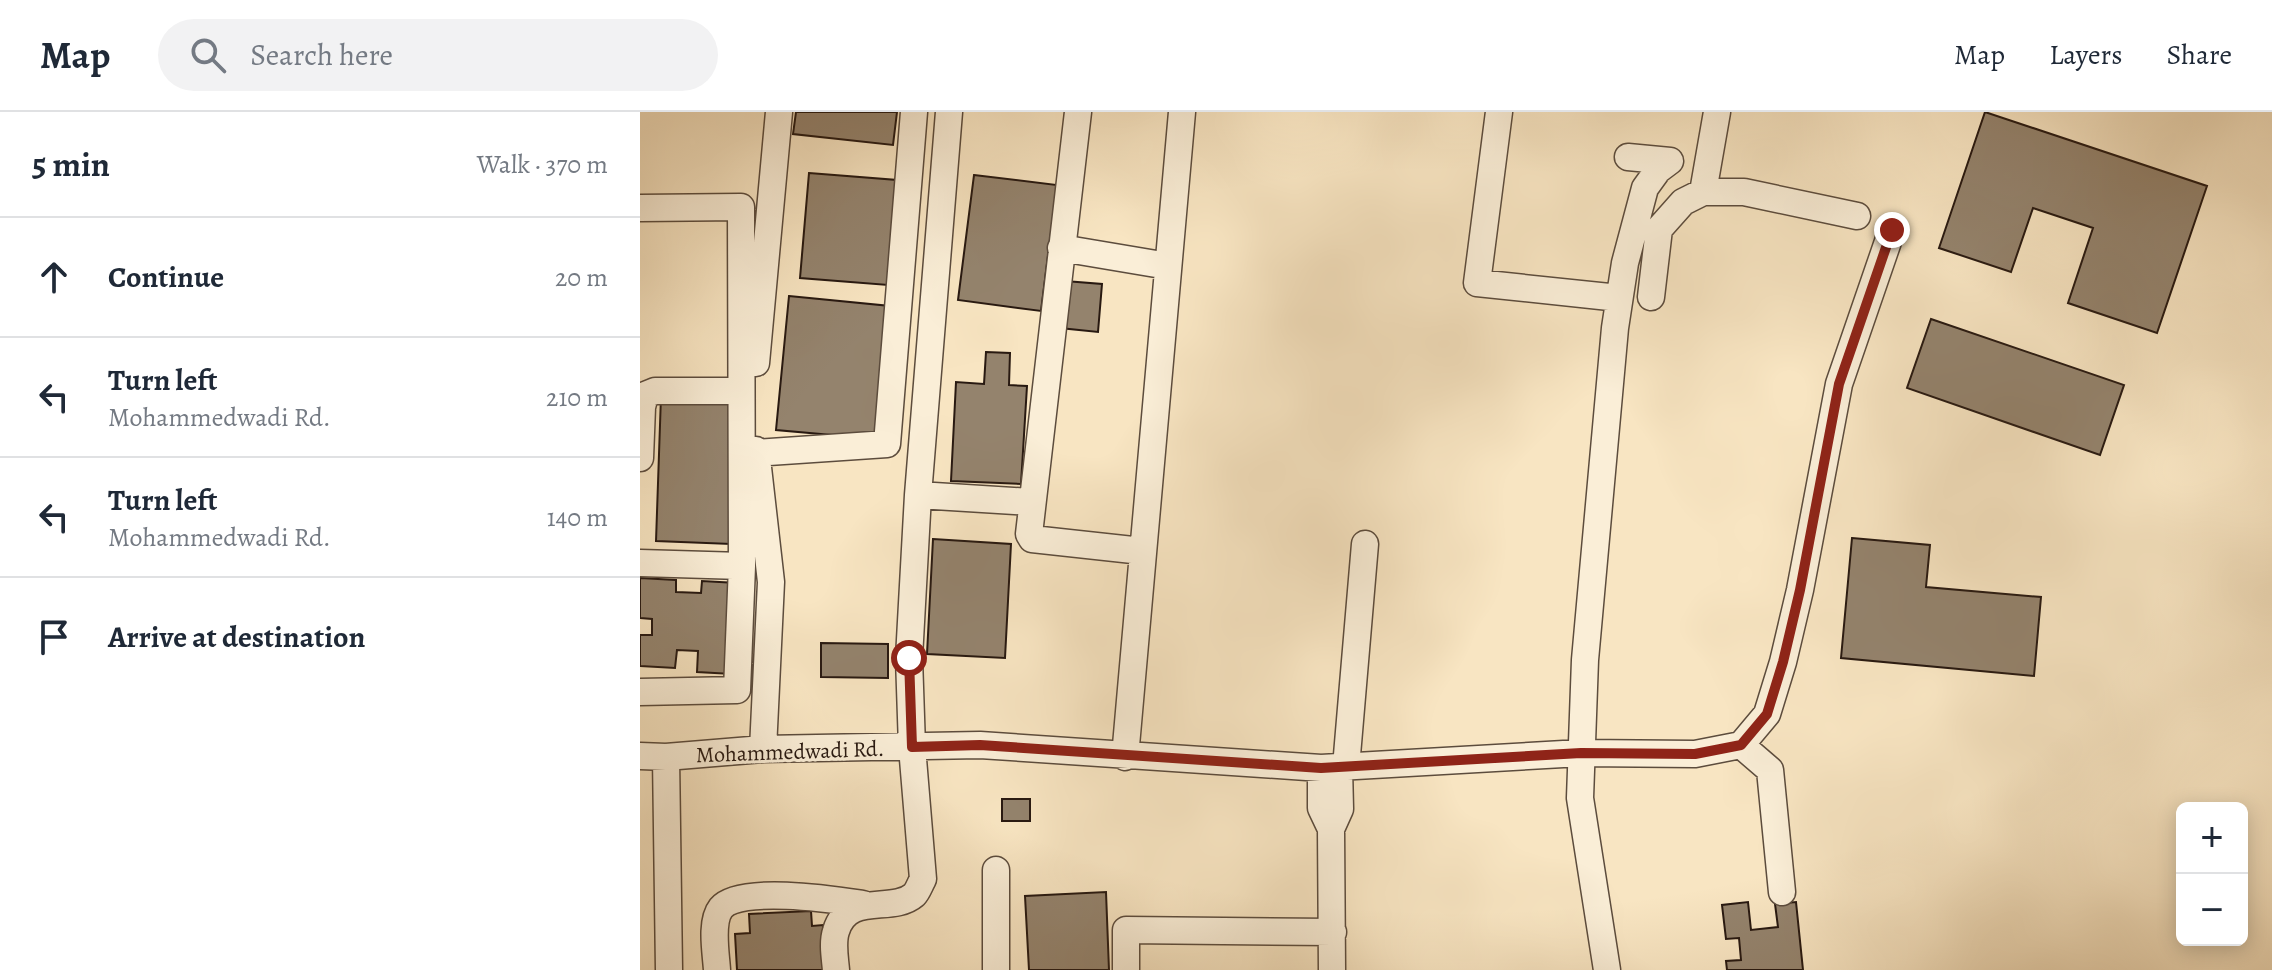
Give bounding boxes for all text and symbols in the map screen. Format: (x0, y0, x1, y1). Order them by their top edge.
search box (158, 19, 718, 91)
text: Map (40, 29, 110, 81)
icon: search (186, 33, 230, 77)
text: Search here (250, 35, 393, 75)
text: Map (1954, 36, 2005, 74)
text: Layers (2049, 36, 2122, 74)
text: Share (2166, 36, 2232, 74)
text: 5 min (32, 141, 110, 188)
text: Walk · 370 m (477, 147, 608, 182)
route end (1874, 212, 1910, 248)
icon: ahead (32, 255, 76, 299)
text: Continue (108, 257, 224, 297)
text: 20 m (555, 260, 608, 295)
text: Turn left (108, 360, 217, 400)
icon: left (32, 375, 76, 419)
text: 210 m (546, 380, 608, 415)
text: Mohammedwadi Rd. (108, 400, 331, 435)
text: Turn left (108, 480, 217, 520)
icon: left (32, 495, 76, 539)
text: 140 m (547, 500, 608, 535)
text: Mohammedwadi Rd. (108, 520, 331, 555)
icon: arrive (32, 615, 76, 659)
text: Arrive at destination (108, 617, 365, 657)
route start (891, 640, 927, 676)
street label: Mohammedwadi Rd. (695, 734, 885, 770)
map controls (2176, 802, 2248, 946)
button: + (2176, 802, 2248, 874)
button: − (2176, 874, 2248, 946)

